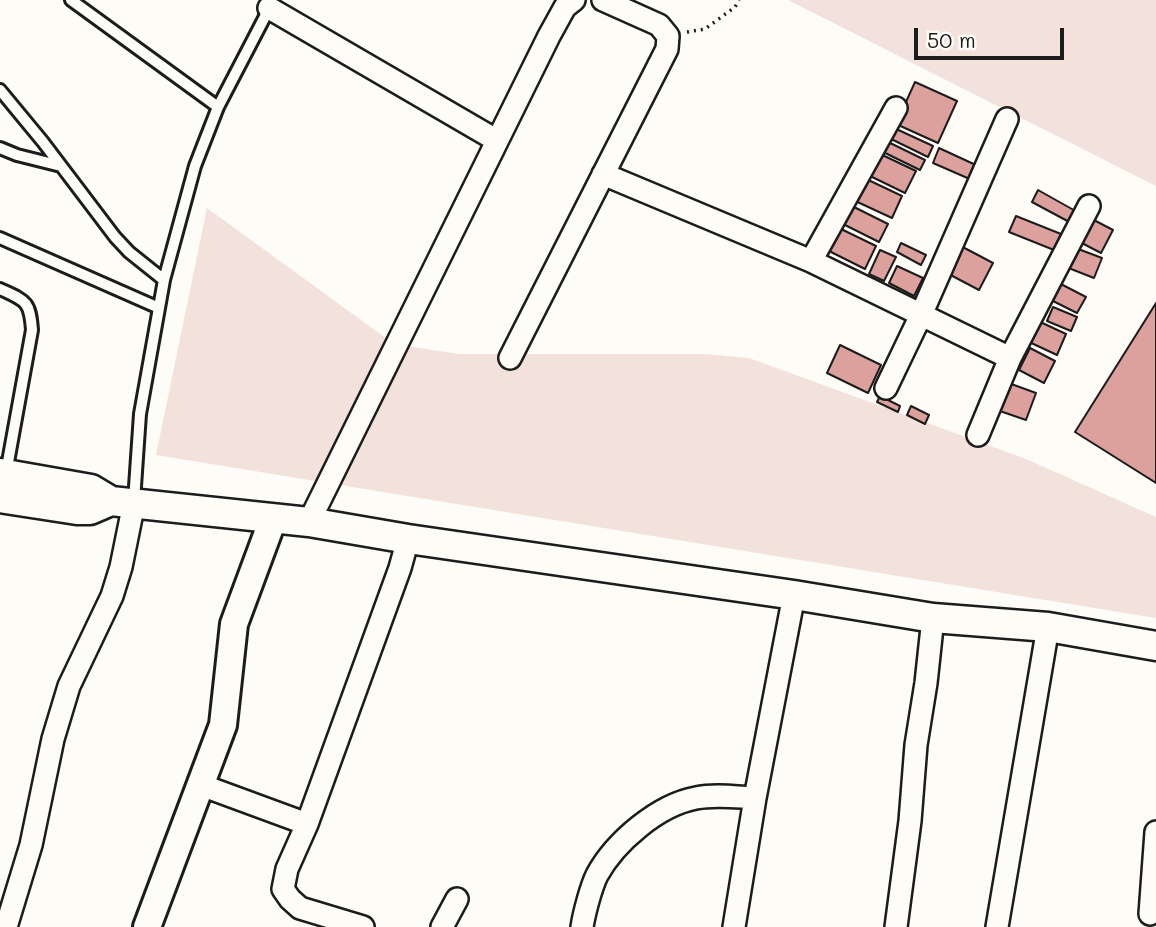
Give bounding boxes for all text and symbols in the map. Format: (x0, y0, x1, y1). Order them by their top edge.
scale bar (918, 14, 1068, 58)
text: 50 m (927, 26, 976, 53)

